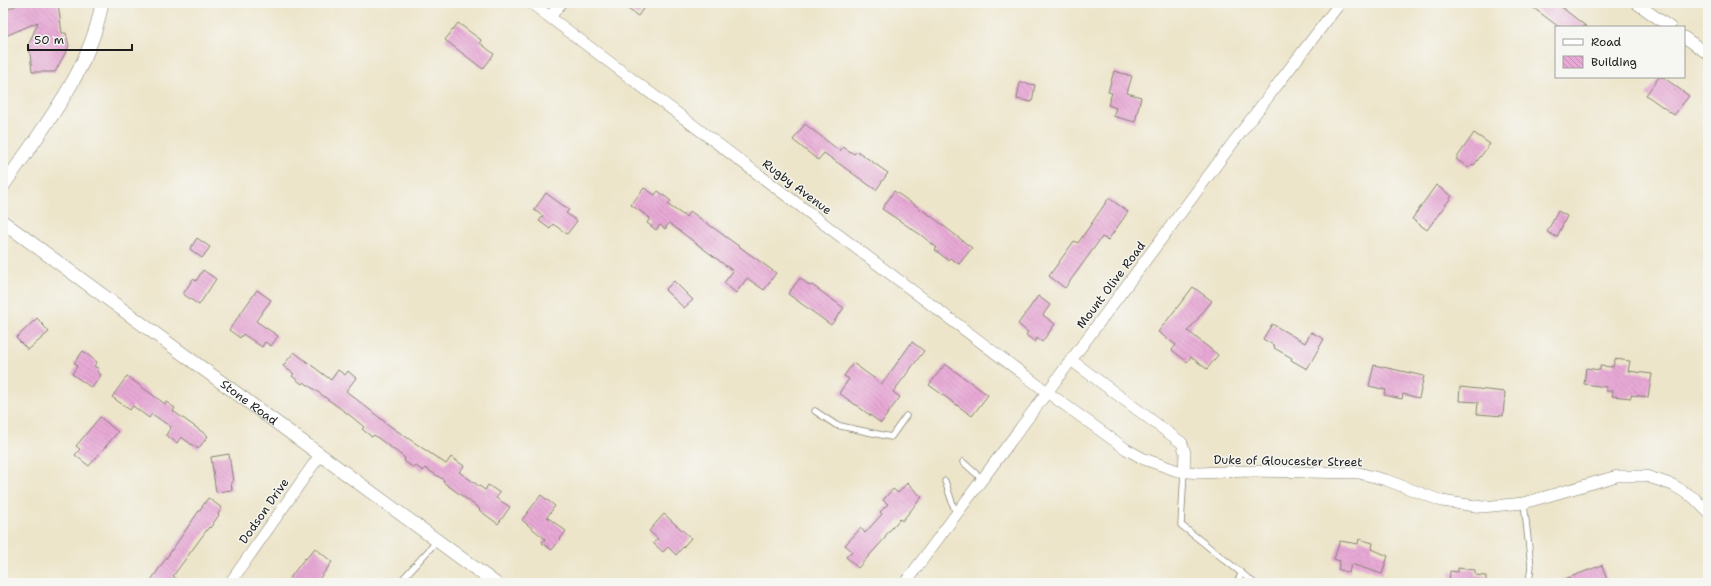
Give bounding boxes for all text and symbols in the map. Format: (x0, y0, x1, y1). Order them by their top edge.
scale bar (28, 26, 132, 52)
legend (1555, 26, 1685, 78)
text: 50 m (34, 32, 64, 48)
text: Road (1591, 34, 1622, 50)
text: Building (1591, 54, 1637, 70)
street label: Rugby Avenue (759, 156, 835, 218)
street label: Mount Olive Road (1073, 238, 1149, 332)
street label: Stone Road (217, 376, 281, 429)
street label: Duke of Gloucester Street (1213, 452, 1363, 470)
street label: Dodson Drive (236, 475, 293, 547)

